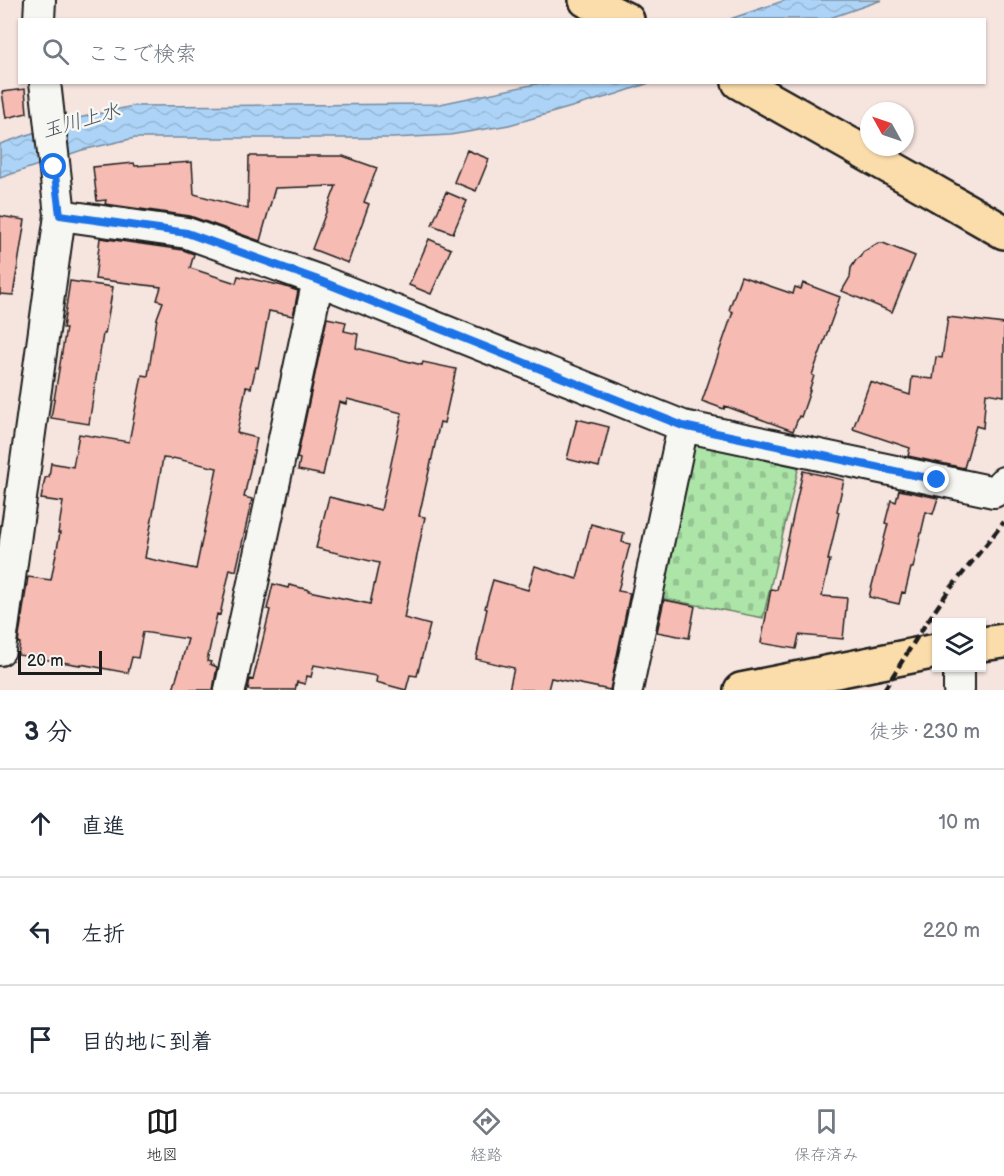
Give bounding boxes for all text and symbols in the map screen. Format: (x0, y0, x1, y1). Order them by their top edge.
search box (18, 18, 986, 84)
icon: search (39, 35, 72, 68)
text: ここで検索 (87, 41, 197, 68)
water label: 玉川上水 (39, 98, 123, 144)
north arrow (860, 102, 914, 156)
route start (40, 153, 66, 179)
route end (923, 466, 949, 492)
map controls (932, 618, 986, 672)
button: layers (932, 618, 986, 672)
scale bar (18, 648, 102, 676)
text: 20 m (27, 652, 63, 671)
text: 3 分 (24, 717, 72, 748)
text: 徒歩 · 230 m (870, 720, 980, 744)
icon: ahead (24, 807, 57, 840)
text: 10 m (939, 811, 980, 835)
text: 直進 (81, 813, 125, 840)
icon: left (24, 915, 57, 948)
text: 220 m (923, 919, 980, 943)
text: 左折 (81, 921, 125, 948)
icon: arrive (24, 1023, 57, 1056)
text: 目的地に到着 (81, 1029, 213, 1056)
tab: 地図 (146, 1105, 179, 1165)
tab: 経路 (470, 1105, 503, 1165)
tab: 保存済み (794, 1105, 858, 1165)

